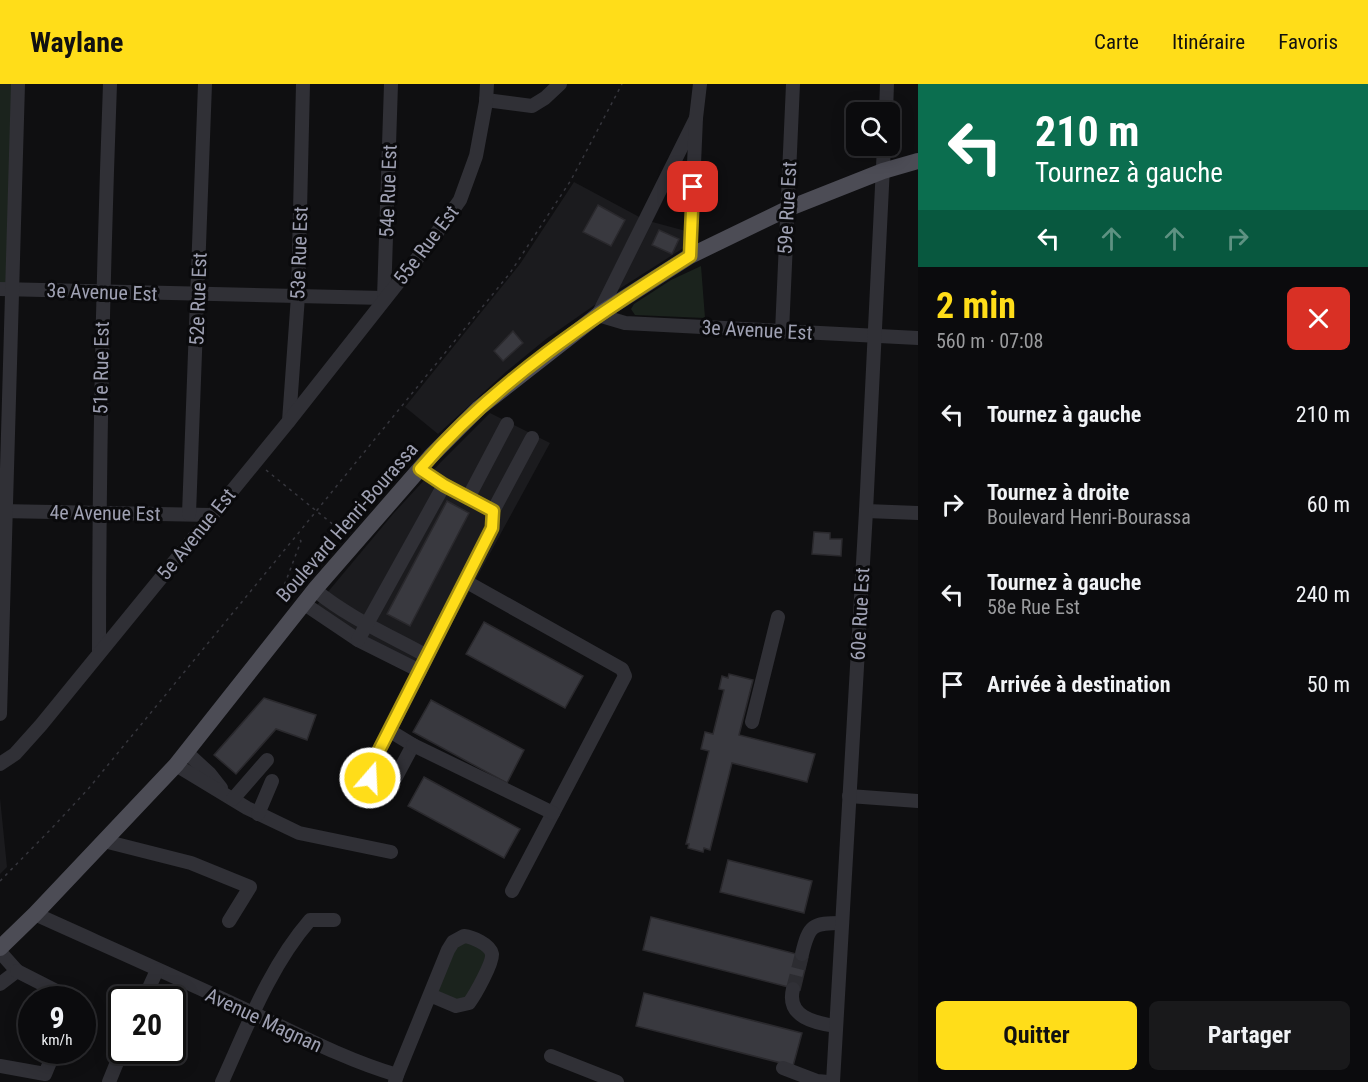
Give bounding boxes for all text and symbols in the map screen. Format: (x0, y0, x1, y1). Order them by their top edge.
text: Waylane (30, 26, 123, 59)
text: Carte (1094, 30, 1139, 54)
text: Itinéraire (1172, 30, 1245, 54)
text: Favoris (1278, 30, 1338, 54)
map controls (846, 102, 900, 156)
button: search (846, 102, 900, 156)
text: 210 m (1035, 107, 1140, 156)
icon: left (936, 108, 1014, 186)
street label: 54e Rue Est (374, 144, 402, 238)
text: Tournez à gauche (1035, 157, 1223, 189)
pin (667, 161, 718, 212)
street label: 59e Rue Est (773, 161, 801, 255)
icon: arrive (676, 170, 709, 203)
street label: 55e Rue Est (388, 201, 464, 289)
street label: 53e Rue Est (285, 206, 313, 300)
icon: left (1032, 222, 1065, 255)
icon: ahead (1095, 222, 1128, 255)
icon: ahead (1158, 222, 1191, 255)
icon: right (1221, 222, 1254, 255)
street label: 52e Rue Est (184, 252, 212, 346)
street label: 3e Avenue Est (46, 278, 158, 306)
text: 2 min (936, 285, 1016, 327)
button: close (1287, 287, 1350, 350)
street label: 3e Avenue Est (701, 315, 813, 345)
street label: 51e Rue Est (88, 321, 114, 415)
text: 560 m · 07:08 (936, 329, 1043, 353)
icon: left (936, 398, 969, 431)
text: Tournez à gauche (987, 402, 1141, 427)
text: 210 m (1296, 402, 1350, 427)
street label: Boulevard Henri-Bourassa (271, 437, 423, 607)
text: Tournez à droite (987, 480, 1129, 505)
street label: 5e Avenue Est (152, 483, 240, 585)
icon: right (936, 488, 969, 521)
text: 60 m (1307, 492, 1350, 517)
street label: 4e Avenue Est (49, 500, 161, 526)
text: Boulevard Henri-Bourassa (987, 505, 1191, 529)
street label: 60e Rue Est (846, 567, 874, 661)
text: Tournez à gauche (987, 570, 1141, 595)
icon: left (936, 578, 969, 611)
text: 240 m (1296, 582, 1350, 607)
text: 58e Rue Est (987, 595, 1080, 619)
icon: arrive (936, 668, 969, 701)
text: Arrivée à destination (987, 672, 1171, 697)
text: 50 m (1307, 672, 1350, 697)
position arrow (338, 746, 402, 810)
street label: Avenue Magnan (202, 983, 326, 1057)
speed limit sign: 20 (108, 986, 186, 1064)
text: 9 (49, 1000, 65, 1035)
button: Quitter (936, 1001, 1137, 1070)
button: Partager (1149, 1001, 1350, 1070)
text: km/h (42, 1031, 72, 1049)

